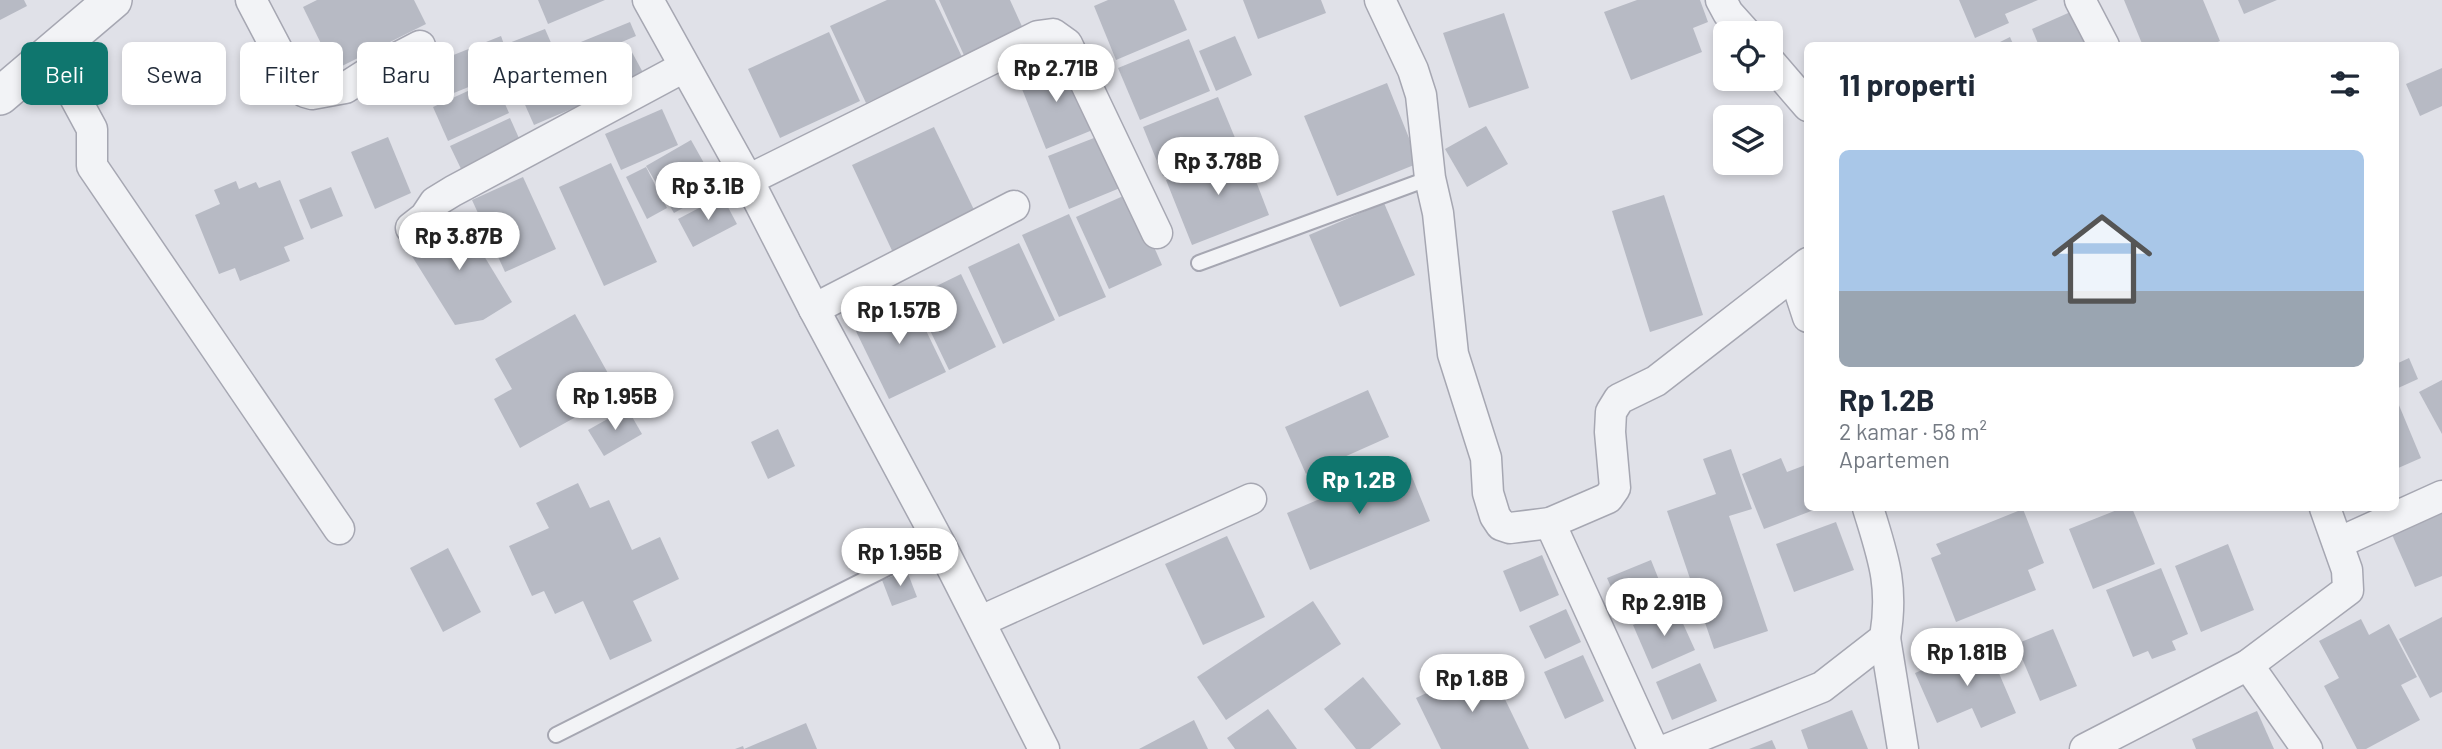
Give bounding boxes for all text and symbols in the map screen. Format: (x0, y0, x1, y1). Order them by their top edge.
map controls (1713, 21, 1783, 175)
button: locate (1713, 21, 1783, 91)
chip: Beli (21, 42, 108, 105)
chip: Sewa (122, 42, 226, 105)
chip: Filter (240, 42, 343, 105)
chip: Baru (357, 42, 454, 105)
chip: Apartemen (468, 42, 632, 105)
pin: Rp 2.71B (984, 44, 1128, 104)
text: Rp 2.71B (1014, 53, 1098, 81)
icon: filters (2326, 65, 2364, 103)
text: 11 properti (1839, 66, 1975, 102)
button: layers (1713, 105, 1783, 175)
pin: Rp 3.78B (1146, 138, 1290, 197)
text: Rp 3.78B (1174, 146, 1262, 174)
pin: Rp 3.1B (643, 162, 773, 222)
text: Rp 3.1B (672, 171, 744, 199)
icon: home (2039, 196, 2165, 322)
pin: Rp 3.87B (387, 212, 531, 272)
text: Rp 3.87B (415, 221, 503, 249)
pin: Rp 1.57B (827, 286, 971, 346)
text: Rp 1.57B (857, 295, 941, 323)
pin: Rp 1.95B (543, 372, 687, 432)
text: Rp 1.95B (572, 381, 658, 409)
text: Rp 1.2B (1839, 381, 1935, 417)
text: 2 kamar · 58 m² (1839, 417, 1987, 445)
text: Apartemen (1839, 445, 1950, 473)
pin: Rp 1.2B (1294, 456, 1424, 516)
text: Rp 1.2B (1322, 465, 1396, 493)
pin: Rp 1.95B (828, 528, 972, 588)
text: Rp 1.95B (857, 537, 943, 565)
pin: Rp 2.91B (1592, 578, 1736, 638)
text: Rp 2.91B (1621, 587, 1707, 615)
pin: Rp 1.81B (1895, 628, 2039, 688)
text: Rp 1.81B (1927, 637, 2007, 665)
pin: Rp 1.8B (1407, 654, 1537, 714)
text: Rp 1.8B (1436, 663, 1508, 691)

